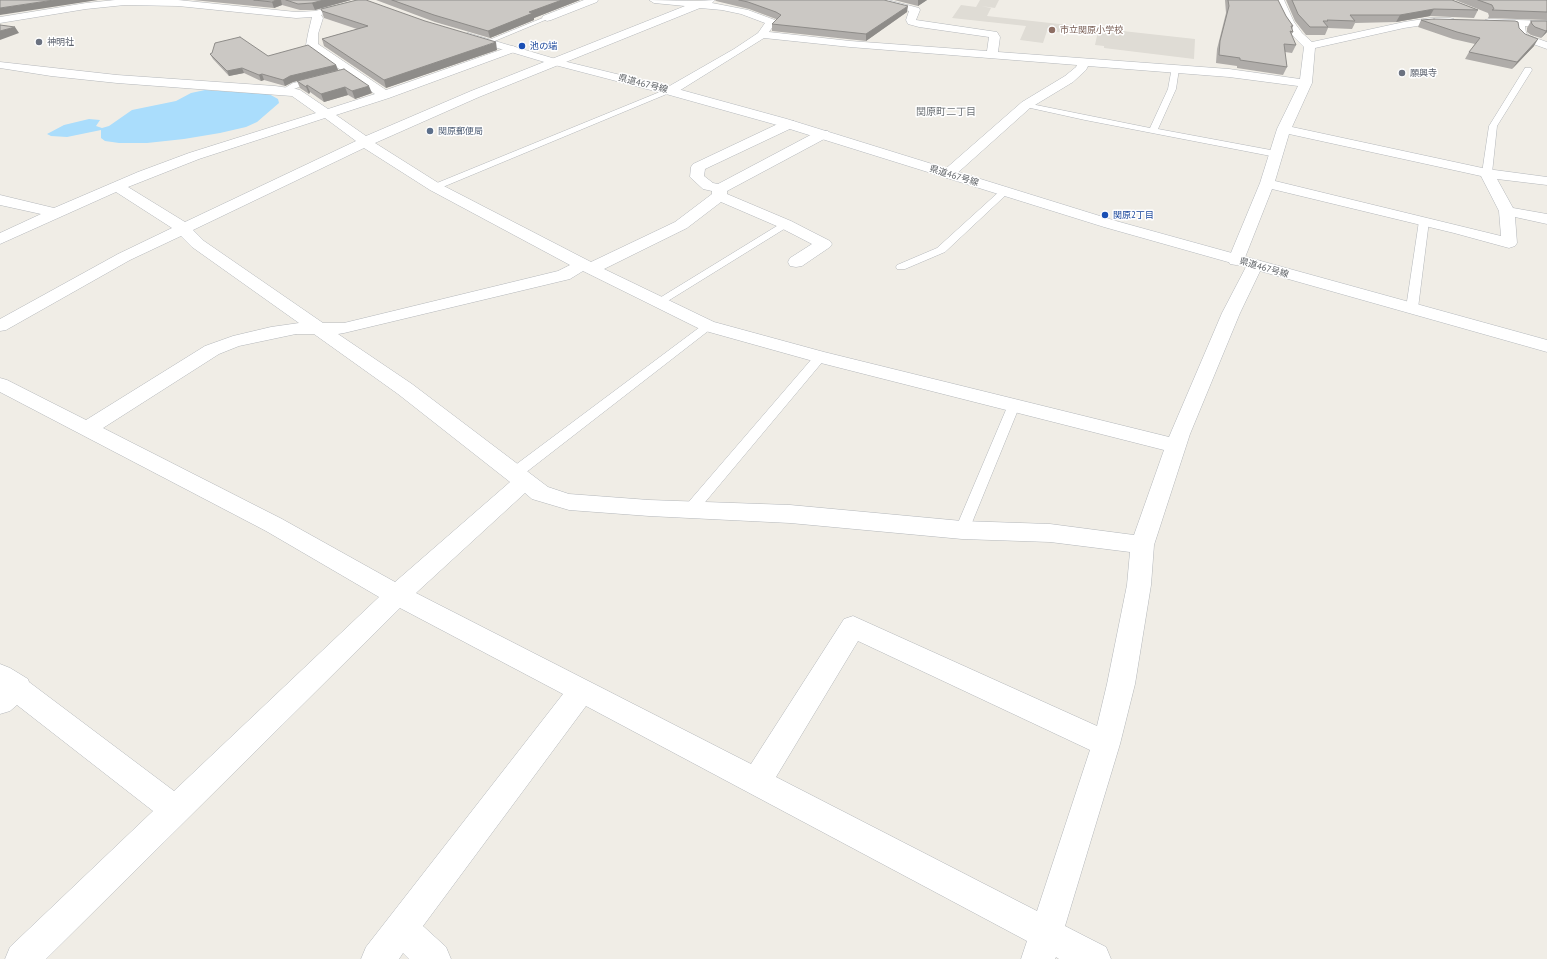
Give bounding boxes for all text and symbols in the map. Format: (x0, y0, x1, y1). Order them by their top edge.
marker: 市立関原小学校 (1047, 25, 1057, 35)
place label: 市立関原小学校 (1060, 25, 1123, 35)
marker: 神明社 (34, 37, 44, 47)
place label: 神明社 (47, 37, 74, 47)
marker: 池の端 (517, 41, 527, 51)
place label: 池の端 (530, 41, 557, 51)
marker: 願興寺 (1397, 68, 1407, 78)
place label: 願興寺 (1410, 68, 1437, 78)
street label: 県道467号線 (617, 73, 669, 95)
district label: 関原町二丁目 (916, 106, 976, 118)
marker: 関原郵便局 (425, 126, 435, 136)
place label: 関原郵便局 (438, 126, 483, 136)
street label: 県道467号線 (928, 163, 980, 189)
marker: 関原2丁目 (1100, 210, 1110, 220)
place label: 関原2丁目 (1113, 210, 1154, 220)
street label: 県道467号線 (1238, 256, 1290, 280)

